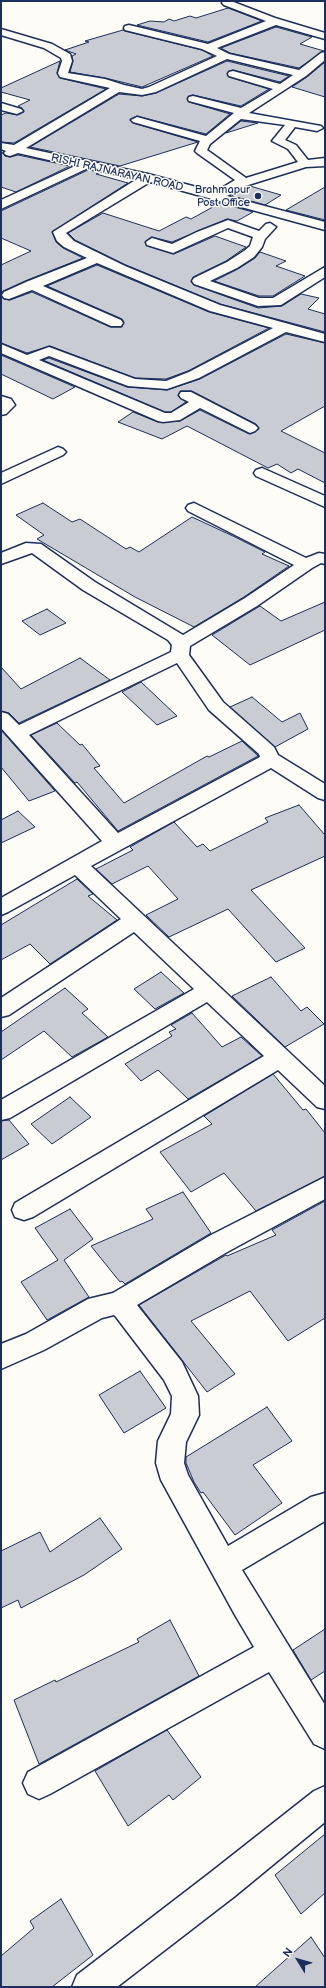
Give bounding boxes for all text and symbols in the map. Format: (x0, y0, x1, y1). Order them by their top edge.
street label: RISHI RAJNARAYAN ROAD (50, 151, 184, 195)
place label: Brahmapur Post Office (195, 183, 250, 209)
marker: Brahmapur Post Office (253, 191, 263, 201)
north arrow (278, 1940, 318, 1980)
text: N (280, 1945, 296, 1960)

